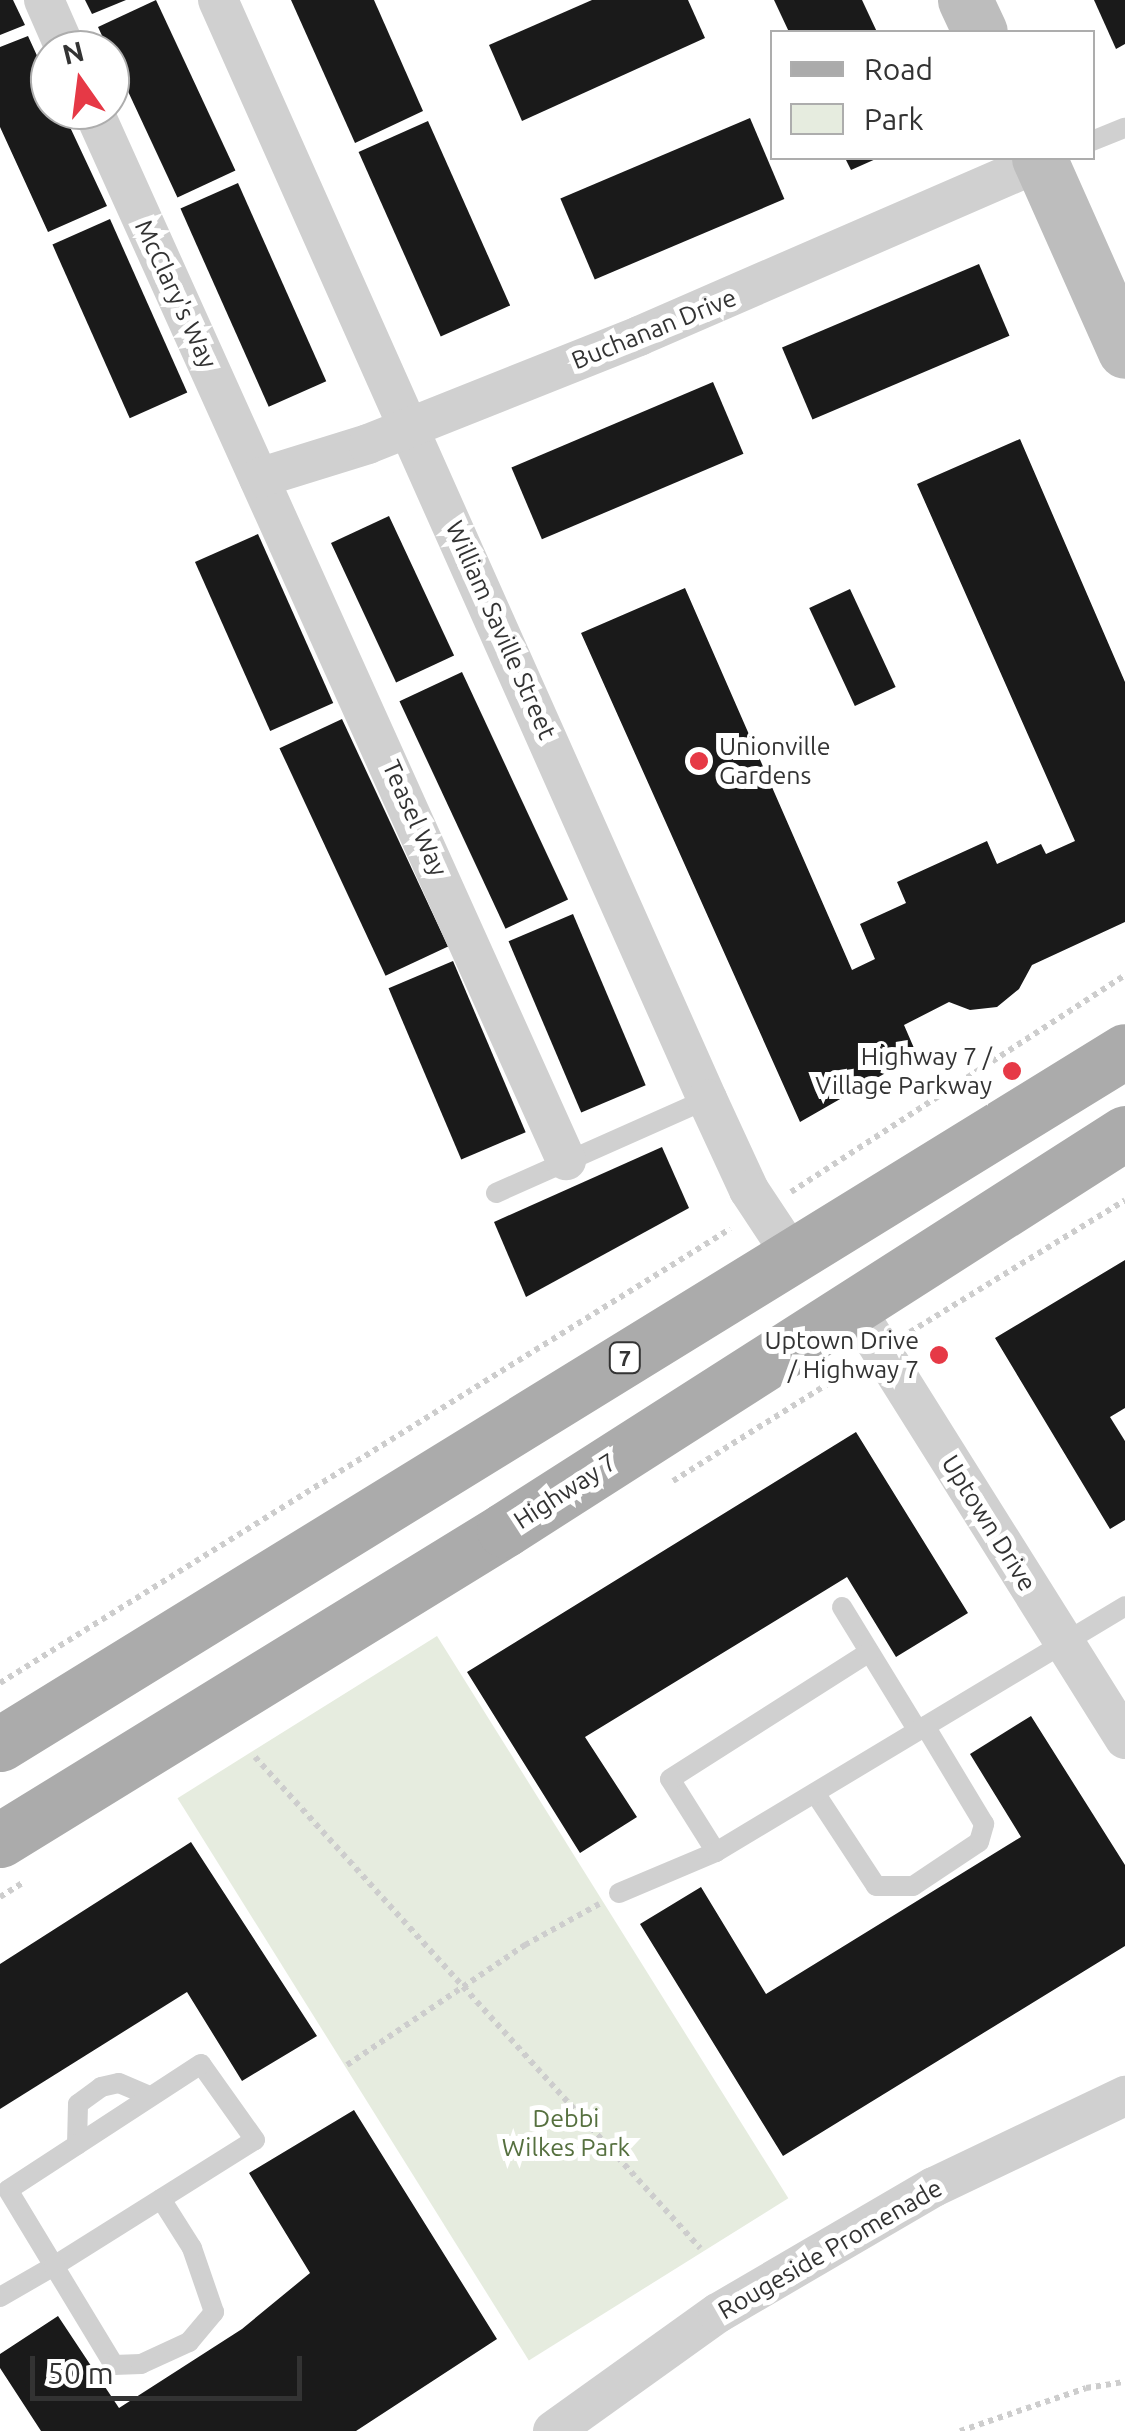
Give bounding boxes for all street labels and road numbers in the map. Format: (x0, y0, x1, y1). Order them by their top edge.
street label: McClary's Way (129, 215, 223, 373)
street label: Buchanan Drive (567, 282, 741, 376)
street label: William Saville Street (439, 516, 563, 744)
street label: Teasel Way (376, 755, 454, 881)
road number: 7 (608, 1341, 642, 1375)
street label: Highway 7 (508, 1447, 622, 1535)
street label: Uptown Drive (935, 1450, 1043, 1596)
street label: Rougeside Promenade (713, 2173, 947, 2325)

